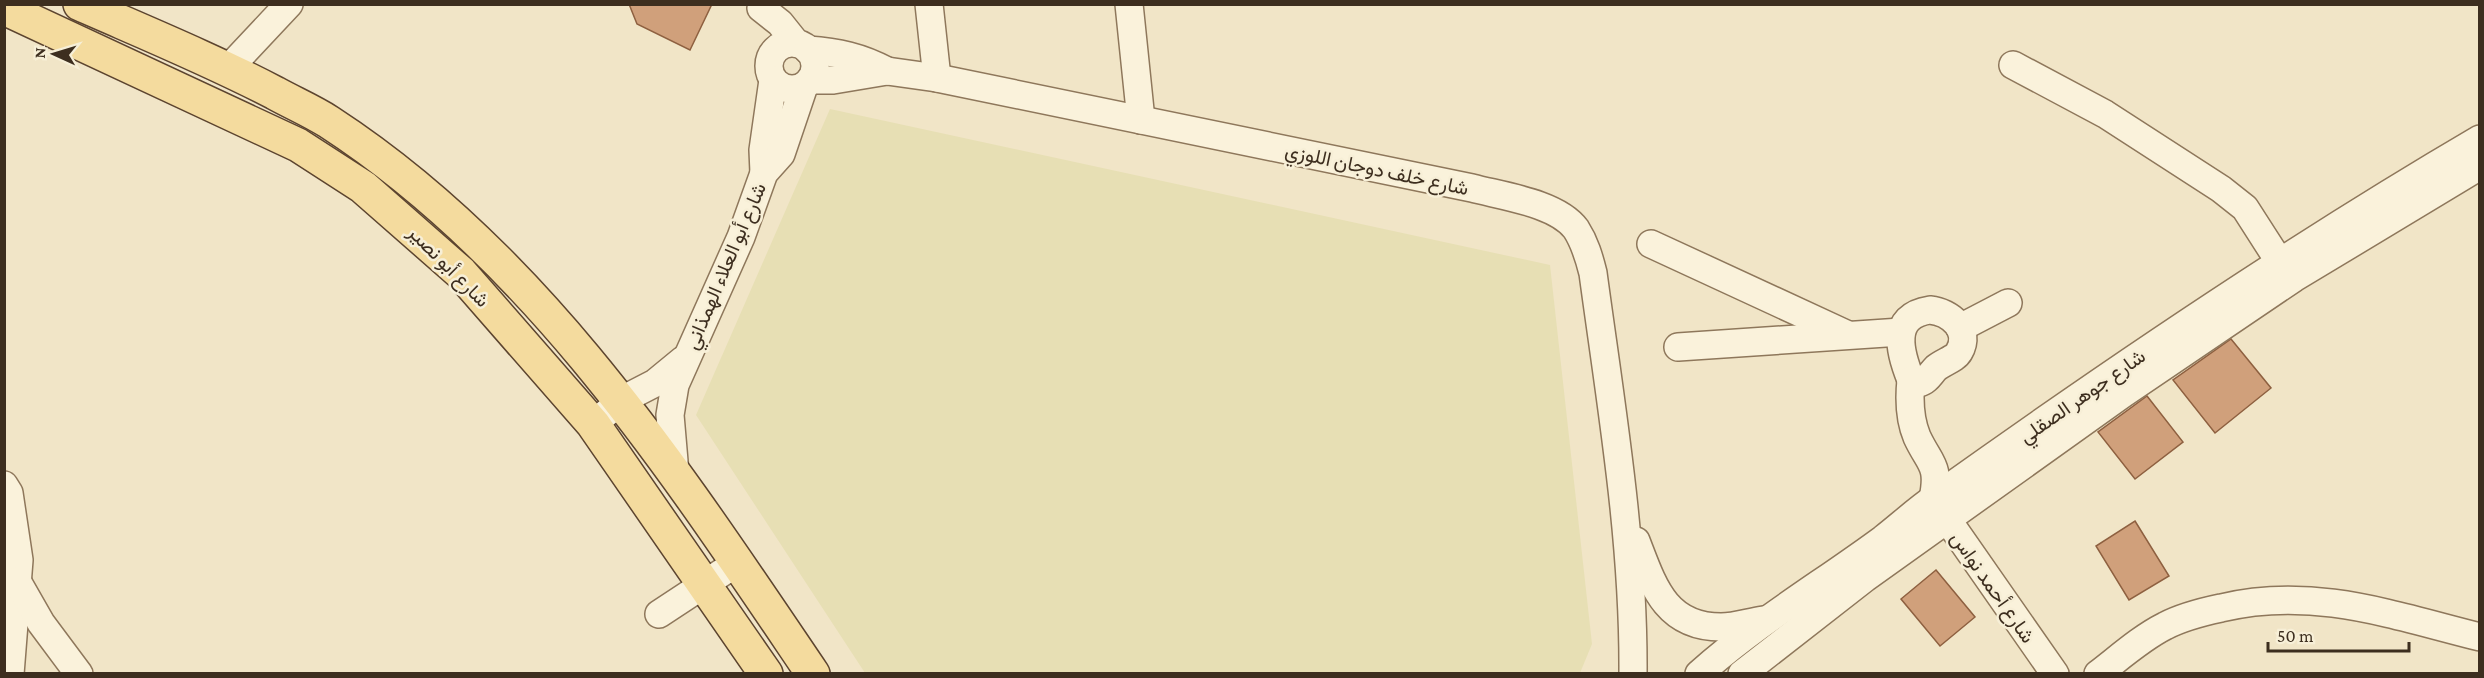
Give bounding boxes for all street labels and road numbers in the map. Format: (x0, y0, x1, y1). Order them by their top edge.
street label: شارع خلف دوجان اللوزي (1282, 139, 1471, 205)
street label: شارع أبو العلاء الهمذاني (680, 179, 776, 355)
street label: شارع أبو نصير (401, 220, 494, 313)
street label: شارع جوهر الصقلي (2015, 344, 2153, 453)
street label: شارع أحمد نواس (1944, 527, 2040, 649)

